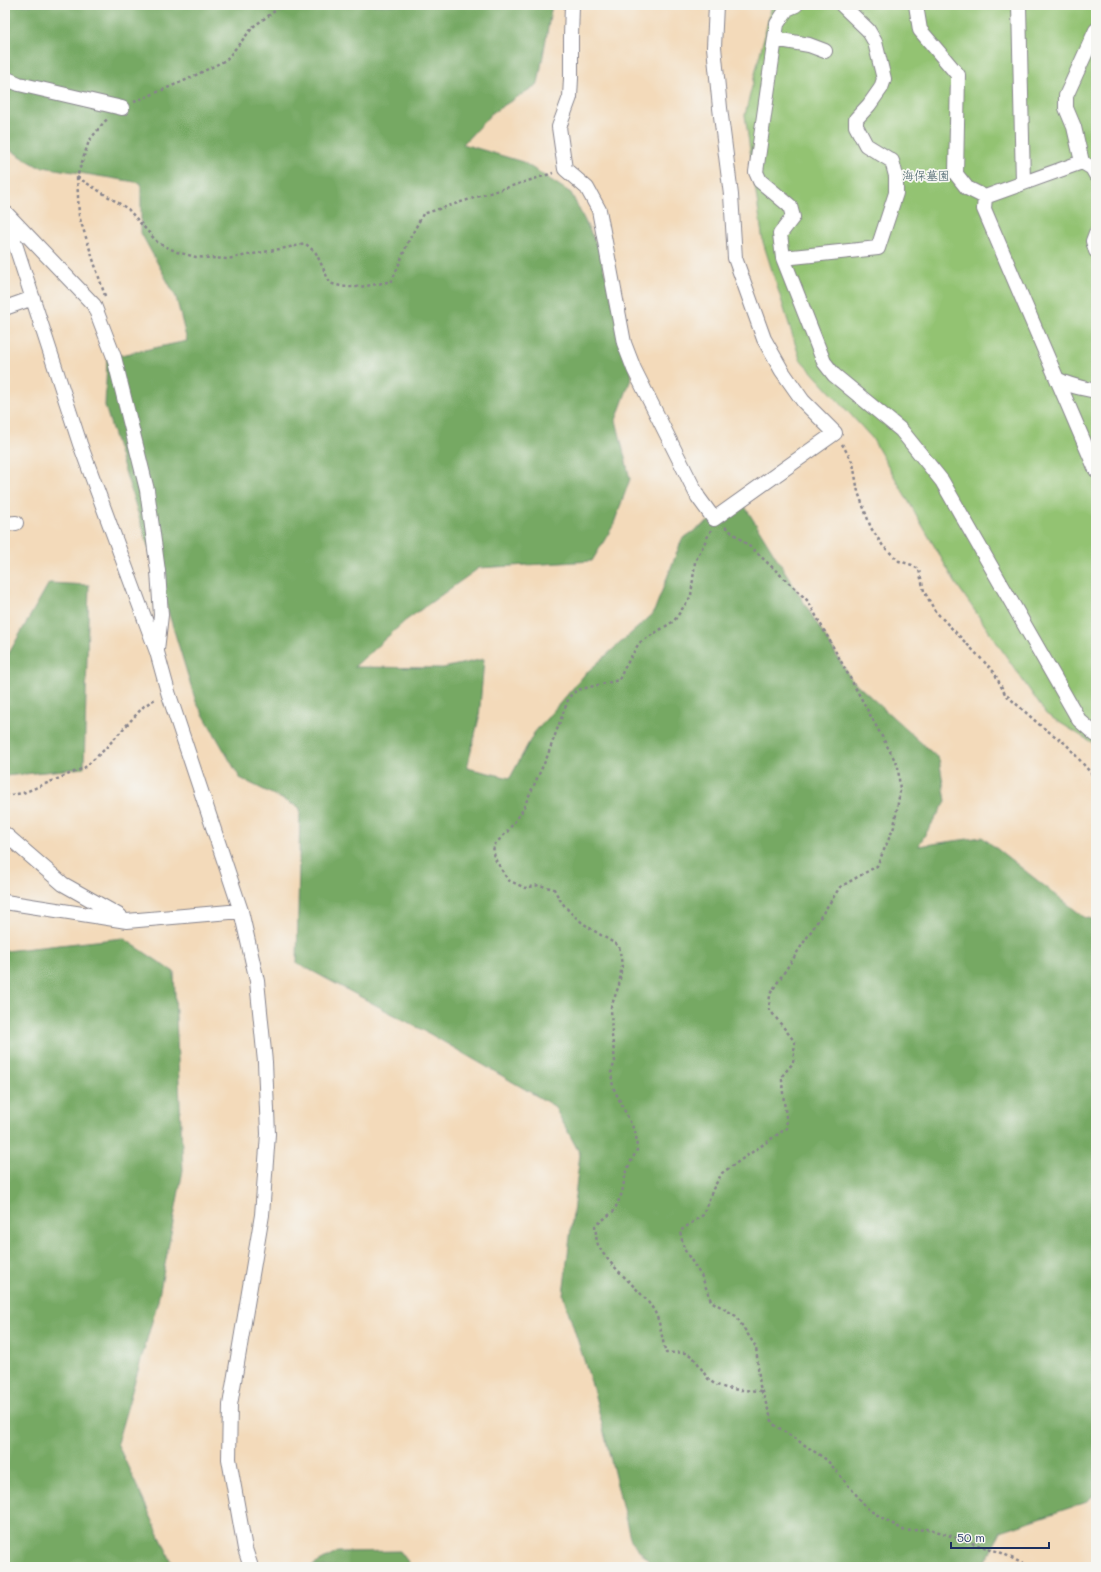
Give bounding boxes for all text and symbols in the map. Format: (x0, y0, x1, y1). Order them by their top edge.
park label: 海保墓園 (902, 167, 950, 183)
scale bar (951, 1524, 1049, 1550)
text: 50 m (957, 1529, 985, 1545)

